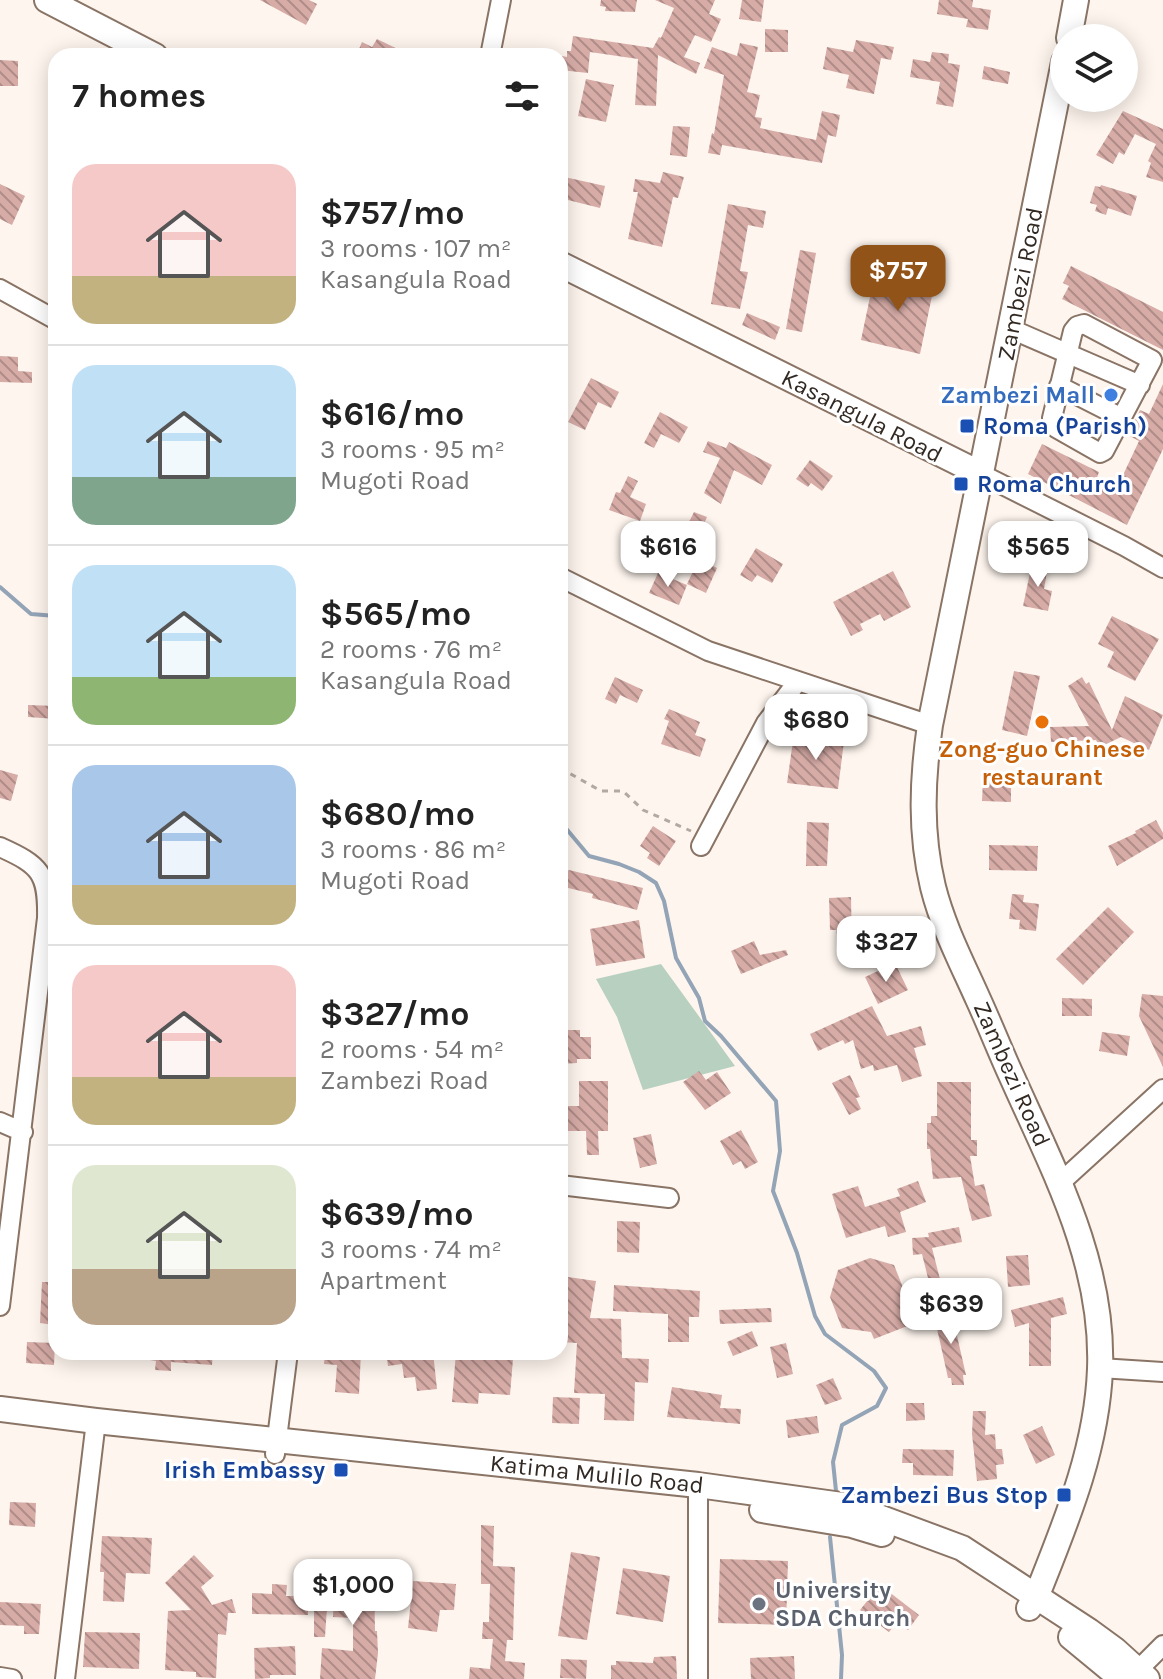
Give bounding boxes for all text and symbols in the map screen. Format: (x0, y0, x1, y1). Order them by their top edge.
map controls (1050, 24, 1138, 112)
button: layers (1050, 24, 1138, 112)
icon: filters (500, 74, 544, 118)
text: 7 homes (72, 76, 206, 116)
text: $757/mo (320, 193, 465, 233)
icon: home (136, 196, 232, 292)
street label: Zambezi Road (991, 205, 1049, 363)
text: 3 rooms · 107 m² (320, 233, 511, 264)
pin: $757 (851, 245, 945, 313)
text: $757 (869, 255, 927, 286)
text: Kasangula Road (320, 264, 512, 295)
street label: Kasangula Road (777, 363, 947, 469)
place label: Zambezi Mall (940, 381, 1095, 409)
marker: Zambezi Mall (1102, 386, 1120, 404)
text: $616/mo (320, 394, 464, 434)
icon: home (136, 397, 232, 493)
place label: Roma (Parish) (983, 412, 1147, 440)
marker: Roma (Parish) (958, 417, 976, 435)
text: 3 rooms · 95 m² (320, 434, 505, 465)
text: Mugoti Road (320, 465, 470, 496)
place label: Roma Church (977, 470, 1131, 498)
marker: Roma Church (952, 475, 970, 493)
pin: $616 (621, 521, 715, 589)
pin: $565 (991, 521, 1085, 589)
text: $616 (639, 531, 697, 562)
text: $565 (1006, 531, 1070, 562)
text: $565/mo (320, 594, 471, 634)
icon: home (136, 597, 232, 693)
text: 2 rooms · 76 m² (320, 634, 502, 665)
text: Kasangula Road (320, 665, 512, 696)
pin: $680 (769, 694, 863, 762)
text: $680 (783, 704, 849, 735)
marker: Zong-guo Chinese restaurant (1033, 713, 1051, 731)
place label: Zong-guo Chinese restaurant (939, 735, 1145, 791)
text: $680/mo (320, 794, 475, 834)
icon: home (136, 797, 232, 893)
text: 3 rooms · 86 m² (320, 834, 506, 865)
text: Mugoti Road (320, 865, 470, 896)
pin: $327 (839, 916, 933, 984)
text: $327 (855, 926, 917, 957)
text: $327/mo (320, 994, 470, 1034)
icon: home (136, 997, 232, 1093)
street label: Zambezi Road (968, 997, 1056, 1151)
text: 2 rooms · 54 m² (320, 1034, 504, 1065)
text: Zambezi Road (320, 1065, 489, 1096)
text: $639/mo (320, 1194, 474, 1234)
icon: home (136, 1197, 232, 1293)
text: 3 rooms · 74 m² (320, 1234, 502, 1265)
text: Apartment (320, 1265, 447, 1296)
pin: $639 (904, 1278, 998, 1346)
text: $639 (918, 1288, 984, 1319)
street label: Katima Mulilo Road (489, 1449, 705, 1499)
place label: Irish Embassy (164, 1456, 325, 1484)
marker: Irish Embassy (332, 1461, 350, 1479)
place label: Zambezi Bus Stop (840, 1481, 1048, 1509)
marker: Zambezi Bus Stop (1055, 1486, 1073, 1504)
pin: $1,000 (288, 1559, 418, 1627)
text: $1,000 (311, 1569, 395, 1600)
place label: University SDA Church (775, 1576, 910, 1632)
marker: University SDA Church (750, 1595, 768, 1613)

